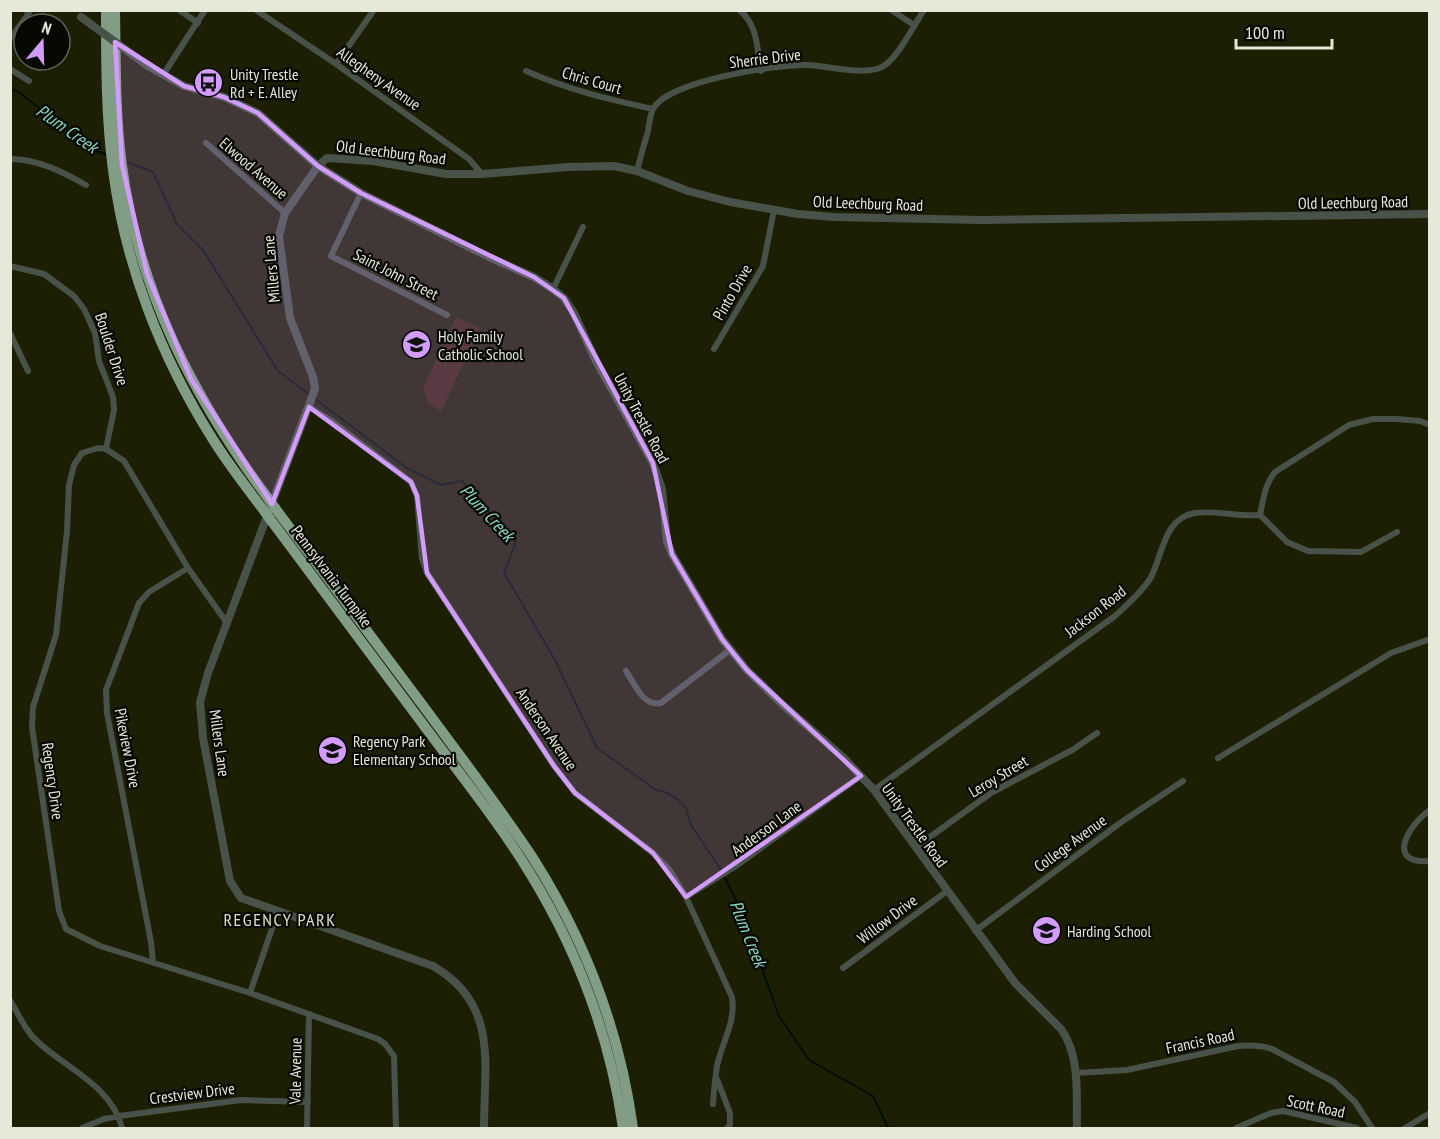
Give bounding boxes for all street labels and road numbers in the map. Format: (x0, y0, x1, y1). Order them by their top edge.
street label: Allegheny Avenue (333, 42, 425, 114)
street label: Sherrie Drive (728, 44, 802, 72)
street label: Chris Court (560, 62, 625, 98)
street label: Elwood Avenue (216, 133, 292, 203)
street label: Old Leechburg Road (335, 135, 447, 169)
street label: Old Leechburg Road (813, 191, 924, 215)
street label: Old Leechburg Road (1298, 191, 1408, 213)
street label: Millers Lane (258, 235, 284, 303)
street label: Saint John Street (350, 244, 442, 304)
street label: Pinto Drive (708, 260, 756, 324)
street label: Boulder Drive (91, 310, 133, 388)
street label: Unity Trestle Road (610, 369, 674, 467)
street label: Pennsylvania Turnpike (287, 521, 377, 631)
street label: Jackson Road (1060, 581, 1130, 642)
street label: Anderson Avenue (512, 684, 582, 774)
street label: Pikeview Drive (110, 706, 146, 790)
street label: Millers Lane (205, 708, 235, 778)
street label: Regency Drive (38, 741, 68, 821)
street label: Leroy Street (965, 750, 1032, 802)
street label: Unity Trestle Road (878, 779, 952, 871)
street label: Anderson Lane (727, 796, 805, 860)
street label: College Avenue (1030, 810, 1110, 876)
street label: Willow Drive (853, 890, 921, 948)
street label: Francis Road (1164, 1024, 1236, 1058)
street label: Vale Avenue (284, 1037, 306, 1106)
street label: Crestview Drive (148, 1078, 236, 1108)
street label: Scott Road (1285, 1090, 1347, 1122)

